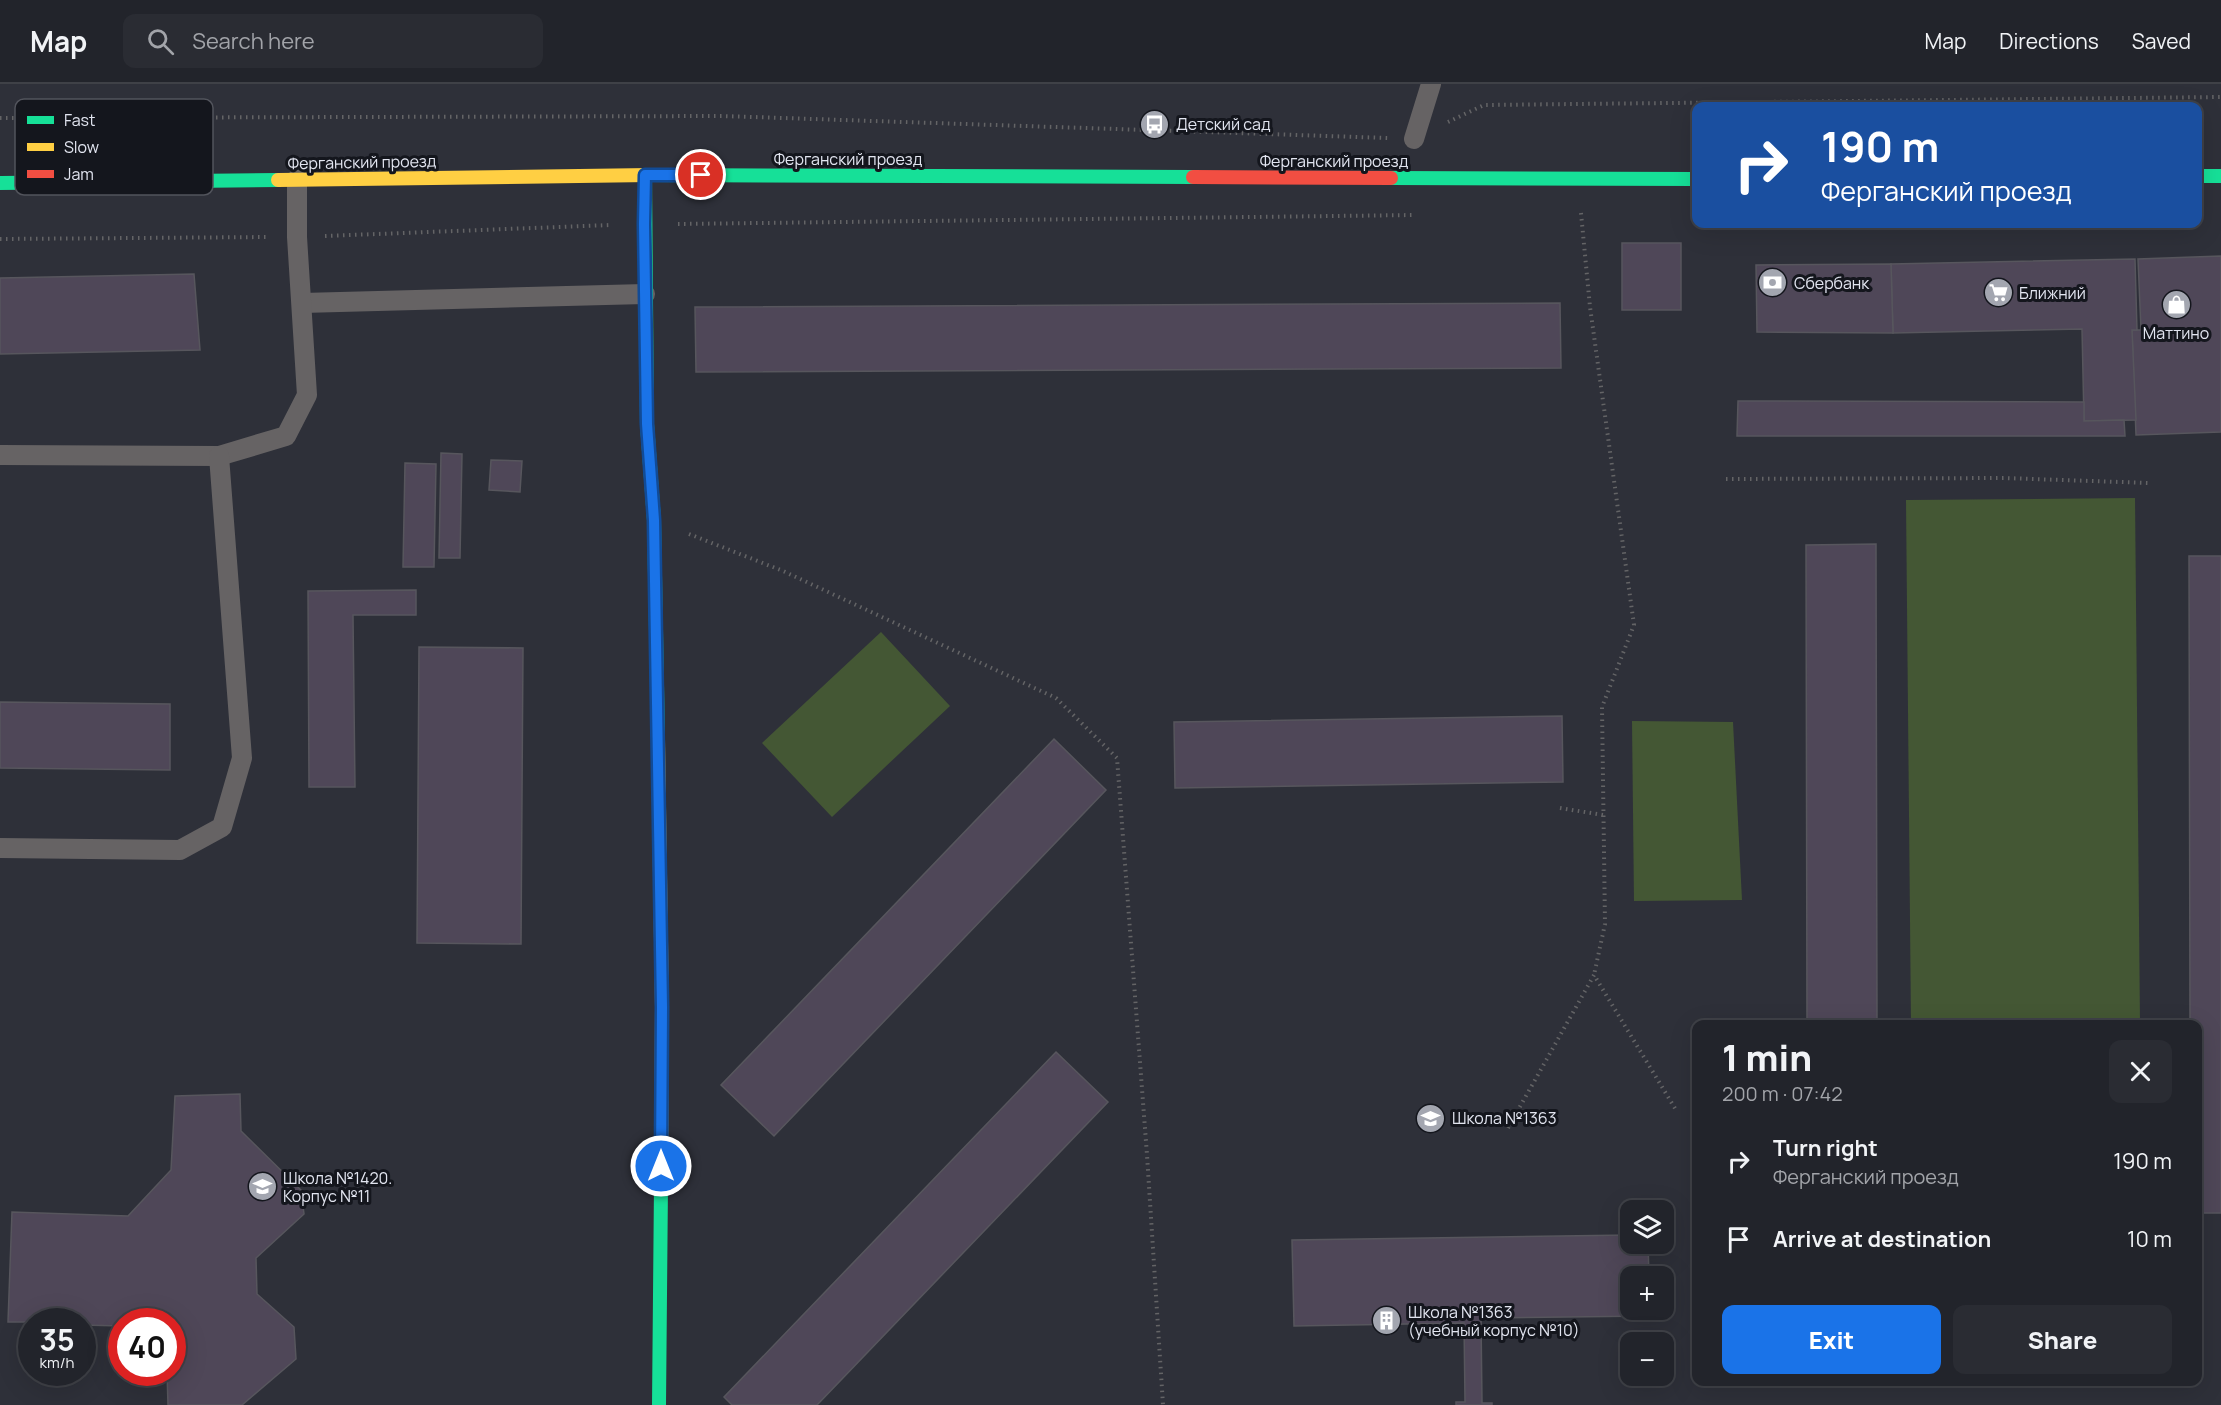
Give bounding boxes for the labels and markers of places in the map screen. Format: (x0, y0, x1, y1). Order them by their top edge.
bus stop icon: Детский сад (1139, 108, 1171, 140)
place label: Детский сад (1176, 113, 1271, 135)
pin (675, 149, 726, 200)
bank icon: Сбербанк (1757, 267, 1789, 299)
place label: Сбербанк (1794, 272, 1870, 294)
supermarket icon: Ближний (1982, 277, 2014, 309)
place label: Ближний (2019, 282, 2086, 304)
shop icon: Маттино (2160, 289, 2192, 321)
place label: Маттино (2143, 322, 2209, 344)
school or university icon: Школа №1363 (1415, 1102, 1447, 1134)
place label: Школа №1363 (1452, 1107, 1557, 1129)
place label: Школа №1420. Корпус №11 (283, 1167, 392, 1207)
school or university icon: Школа №1420. Корпус №11 (246, 1171, 278, 1203)
place label: Школа №1363 (учебный корпус №10) (1408, 1301, 1579, 1341)
building icon: Школа №1363 (учебный корпус №10) (1371, 1305, 1403, 1337)

